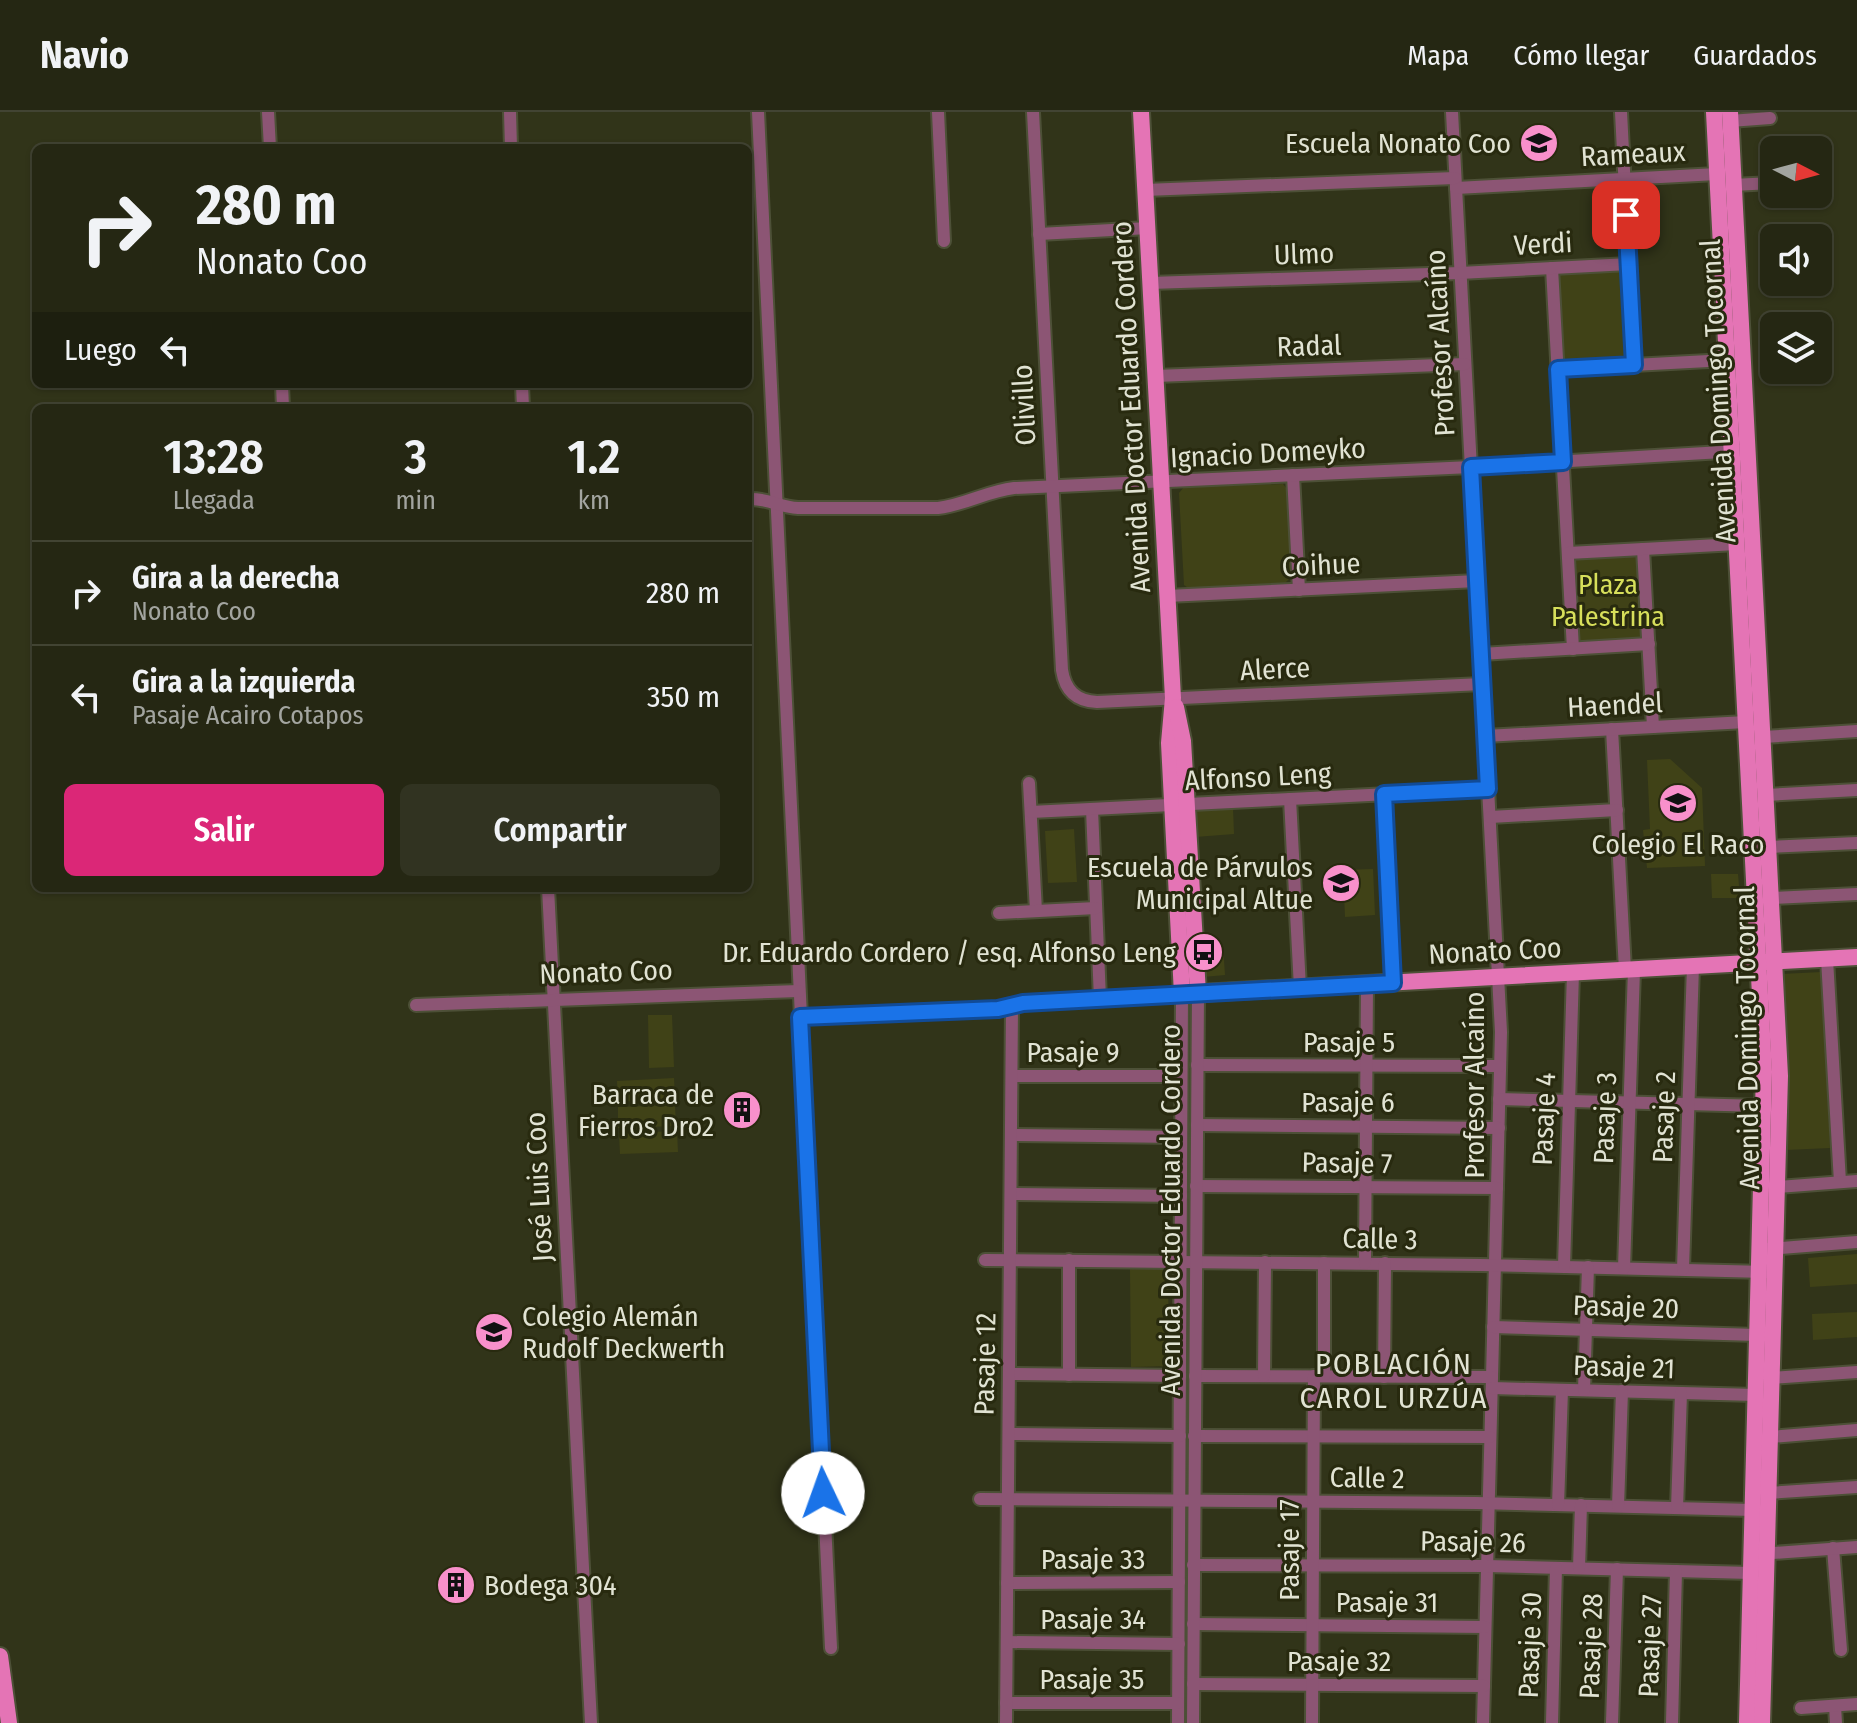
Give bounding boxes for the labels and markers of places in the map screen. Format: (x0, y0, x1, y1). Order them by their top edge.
school or university icon: Escuela Nonato Coo (1518, 122, 1560, 164)
place label: Escuela Nonato Coo (1285, 127, 1511, 160)
pin (1592, 181, 1660, 249)
school or university icon: Colegio El Raco (1657, 782, 1699, 824)
place label: Colegio El Raco (1592, 828, 1764, 861)
place label: Escuela de Párvulos Municipal Altue (1087, 851, 1313, 916)
school or university icon: Escuela de Párvulos Municipal Altue (1320, 862, 1362, 904)
bus stop icon: Dr. Eduardo Cordero / esq. Alfonso Leng (1183, 931, 1225, 973)
place label: Dr. Eduardo Cordero / esq. Alfonso Leng (722, 936, 1177, 969)
place label: Barraca de Fierros Dro2 (578, 1078, 714, 1143)
building icon: Barraca de Fierros Dro2 (721, 1089, 763, 1131)
place label: Colegio Alemán Rudolf Deckwerth (522, 1300, 725, 1365)
school or university icon: Colegio Alemán Rudolf Deckwerth (473, 1311, 515, 1353)
building icon: Bodega 304 (435, 1564, 477, 1606)
place label: Bodega 304 (484, 1569, 617, 1602)

